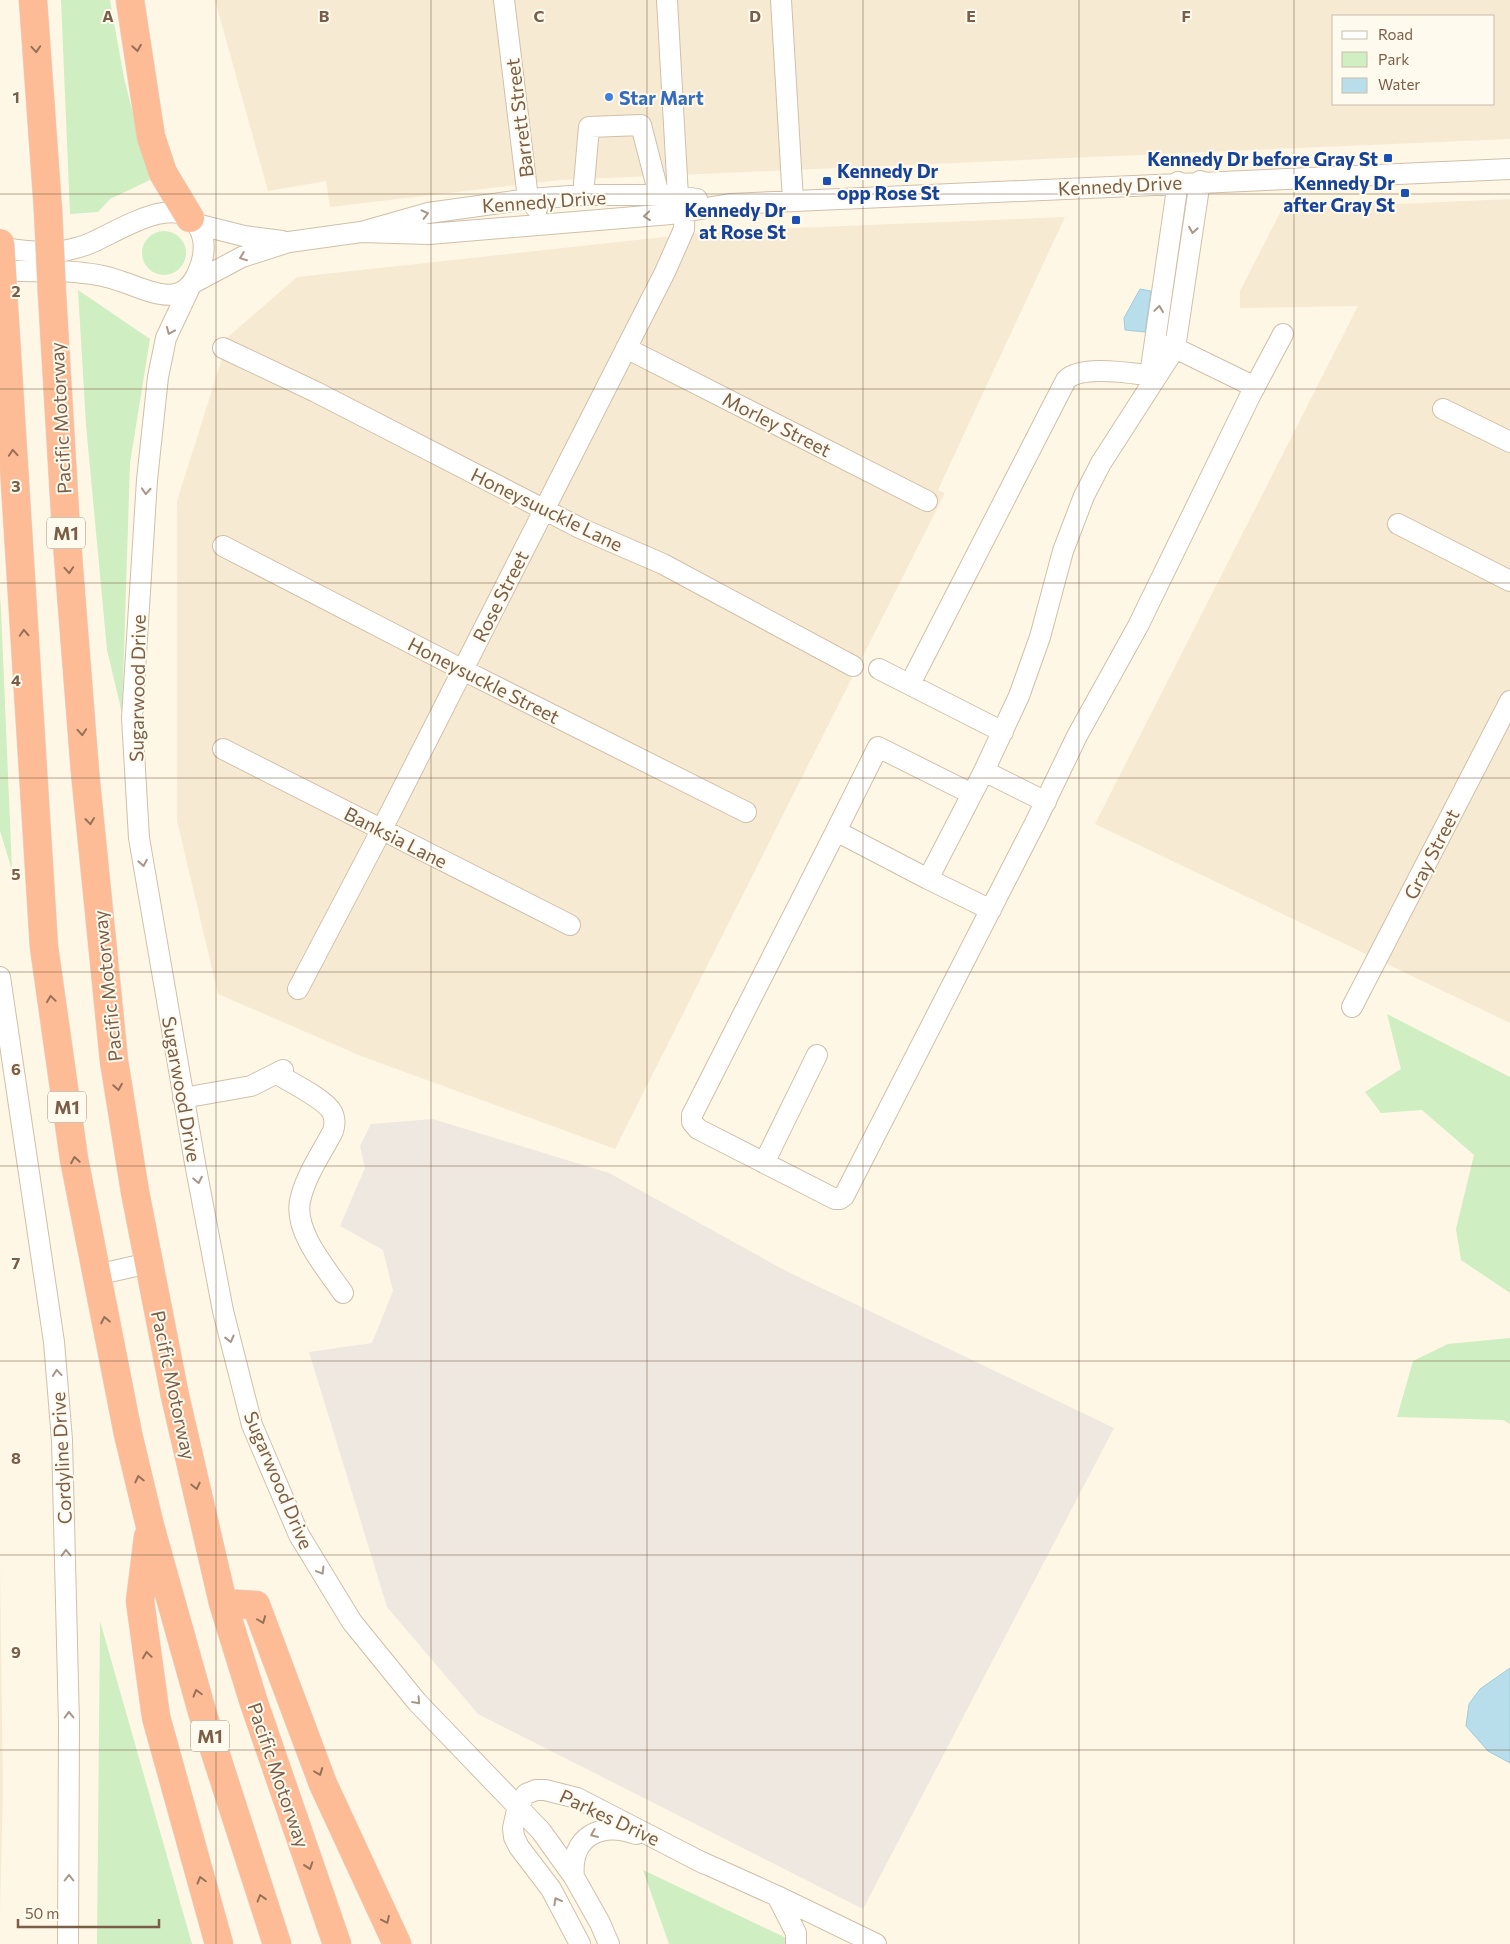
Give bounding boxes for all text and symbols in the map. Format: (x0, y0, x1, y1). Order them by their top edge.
text: A (102, 6, 114, 25)
text: B (319, 6, 330, 25)
text: C (534, 6, 545, 25)
text: D (749, 6, 761, 25)
text: E (966, 6, 976, 25)
text: F (1181, 6, 1191, 25)
legend (1332, 15, 1495, 105)
text: Road (1378, 25, 1413, 43)
one-way arrow (132, 44, 142, 53)
one-way arrow (31, 45, 42, 53)
text: Park (1378, 50, 1409, 68)
street label: Barrett Street (500, 57, 538, 179)
text: Water (1378, 75, 1420, 93)
place label: Star Mart (619, 86, 704, 109)
text: 1 (12, 87, 20, 106)
marker: Star Mart (603, 91, 615, 103)
place label: Kennedy Dr before Gray St (1147, 147, 1378, 170)
marker: Kennedy Dr before Gray St (1382, 152, 1394, 164)
place label: Kennedy Dr opp Rose St (837, 159, 940, 204)
street label: Kennedy Drive (1057, 170, 1183, 200)
place label: Kennedy Dr after Gray St (1283, 171, 1395, 216)
marker: Kennedy Dr opp Rose St (821, 175, 833, 187)
street label: Kennedy Drive (481, 185, 607, 217)
marker: Kennedy Dr after Gray St (1399, 187, 1411, 199)
place label: Kennedy Dr at Rose St (685, 198, 786, 243)
one-way arrow (421, 209, 430, 220)
one-way arrow (643, 210, 651, 221)
marker: Kennedy Dr at Rose St (790, 214, 802, 226)
one-way arrow (1188, 225, 1198, 234)
one-way arrow (239, 251, 248, 262)
text: 2 (11, 281, 21, 300)
one-way arrow (1154, 305, 1164, 314)
one-way arrow (165, 326, 176, 335)
street label: Pacific Motorway (45, 341, 75, 495)
street label: Morley Street (719, 387, 835, 461)
one-way arrow (8, 449, 19, 457)
street label: Honeysuuckle Lane (467, 462, 627, 556)
text: 3 (11, 476, 21, 495)
one-way arrow (141, 488, 152, 496)
road number: M1 (47, 518, 85, 548)
street label: Rose Street (467, 546, 533, 645)
one-way arrow (63, 566, 74, 574)
street label: Sugarwood Drive (124, 614, 150, 762)
one-way arrow (18, 629, 29, 637)
street label: Honeysuckle Street (404, 632, 564, 728)
text: 4 (11, 670, 21, 689)
one-way arrow (76, 728, 87, 736)
street label: Banksia Lane (341, 801, 451, 873)
street label: Gray Street (1398, 805, 1464, 903)
one-way arrow (84, 817, 95, 825)
one-way arrow (138, 859, 148, 867)
text: 5 (11, 864, 21, 883)
street label: Pacific Motorway (88, 909, 126, 1063)
one-way arrow (47, 995, 57, 1004)
street label: Sugarwood Drive (158, 1014, 206, 1164)
text: 6 (11, 1059, 21, 1078)
one-way arrow (113, 1082, 123, 1091)
road number: M1 (48, 1092, 86, 1122)
one-way arrow (70, 1156, 80, 1164)
one-way arrow (192, 1176, 203, 1185)
text: 7 (12, 1253, 21, 1272)
street label: Pacific Motorway (147, 1308, 201, 1462)
one-way arrow (100, 1315, 111, 1324)
one-way arrow (224, 1335, 235, 1344)
one-way arrow (51, 1369, 62, 1377)
street label: Cordyline Drive (46, 1391, 76, 1525)
street label: Sugarwood Drive (240, 1408, 318, 1552)
text: 8 (11, 1448, 21, 1467)
one-way arrow (134, 1474, 145, 1483)
one-way arrow (190, 1482, 201, 1491)
one-way arrow (61, 1549, 71, 1556)
one-way arrow (314, 1565, 324, 1574)
one-way arrow (256, 1615, 266, 1624)
text: 9 (11, 1642, 21, 1661)
one-way arrow (142, 1650, 153, 1658)
one-way arrow (192, 1689, 202, 1697)
one-way arrow (411, 1696, 420, 1705)
street label: Pacific Motorway (243, 1699, 315, 1851)
one-way arrow (64, 1711, 74, 1719)
road number: M1 (191, 1720, 229, 1752)
one-way arrow (313, 1768, 323, 1776)
street label: Parkes Drive (556, 1784, 664, 1850)
one-way arrow (590, 1828, 599, 1839)
one-way arrow (303, 1861, 313, 1869)
one-way arrow (64, 1874, 74, 1882)
one-way arrow (197, 1877, 207, 1885)
one-way arrow (256, 1894, 266, 1903)
scale bar (18, 1896, 159, 1928)
one-way arrow (553, 1897, 563, 1906)
text: 50 m (25, 1904, 59, 1922)
one-way arrow (379, 1915, 389, 1924)

